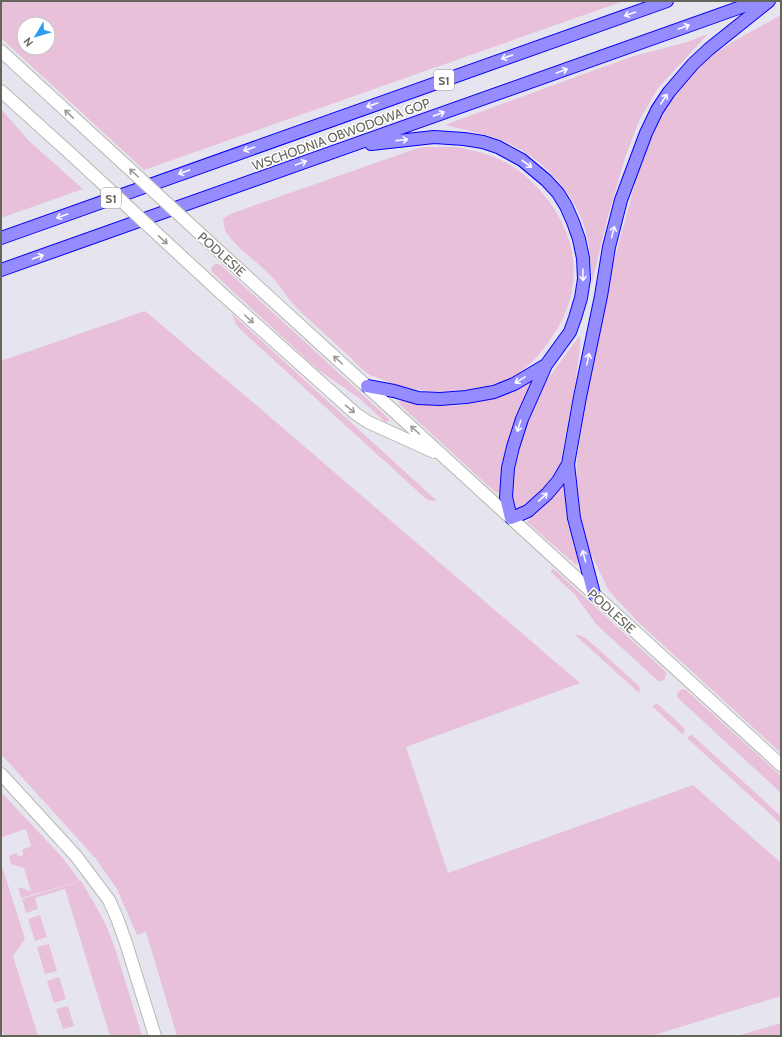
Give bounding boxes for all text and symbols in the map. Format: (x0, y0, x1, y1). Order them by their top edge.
one-way arrow (624, 11, 637, 18)
north arrow (16, 16, 56, 56)
one-way arrow (678, 23, 691, 30)
text: N (20, 35, 36, 50)
one-way arrow (502, 54, 514, 62)
one-way arrow (555, 66, 567, 74)
road number: S1 (434, 70, 454, 90)
street label: WSCHODNIA OBWODOWA GOP (250, 94, 433, 174)
one-way arrow (660, 94, 668, 105)
one-way arrow (366, 102, 378, 110)
one-way arrow (64, 109, 74, 118)
one-way arrow (433, 110, 446, 117)
one-way arrow (395, 136, 408, 144)
one-way arrow (243, 145, 255, 153)
one-way arrow (295, 159, 307, 167)
one-way arrow (521, 159, 532, 168)
one-way arrow (129, 169, 139, 178)
one-way arrow (178, 169, 191, 176)
road number: S1 (101, 188, 121, 208)
one-way arrow (56, 212, 68, 220)
one-way arrow (610, 225, 617, 238)
street label: PODLESIE (195, 228, 249, 280)
one-way arrow (158, 235, 168, 244)
one-way arrow (31, 253, 44, 260)
one-way arrow (579, 268, 587, 281)
one-way arrow (244, 314, 255, 323)
one-way arrow (584, 353, 592, 366)
one-way arrow (333, 355, 343, 365)
one-way arrow (514, 377, 526, 385)
one-way arrow (345, 404, 355, 413)
one-way arrow (515, 420, 522, 433)
one-way arrow (410, 426, 420, 435)
one-way arrow (538, 493, 548, 502)
one-way arrow (580, 550, 588, 563)
street label: PODLESIE (585, 585, 639, 637)

